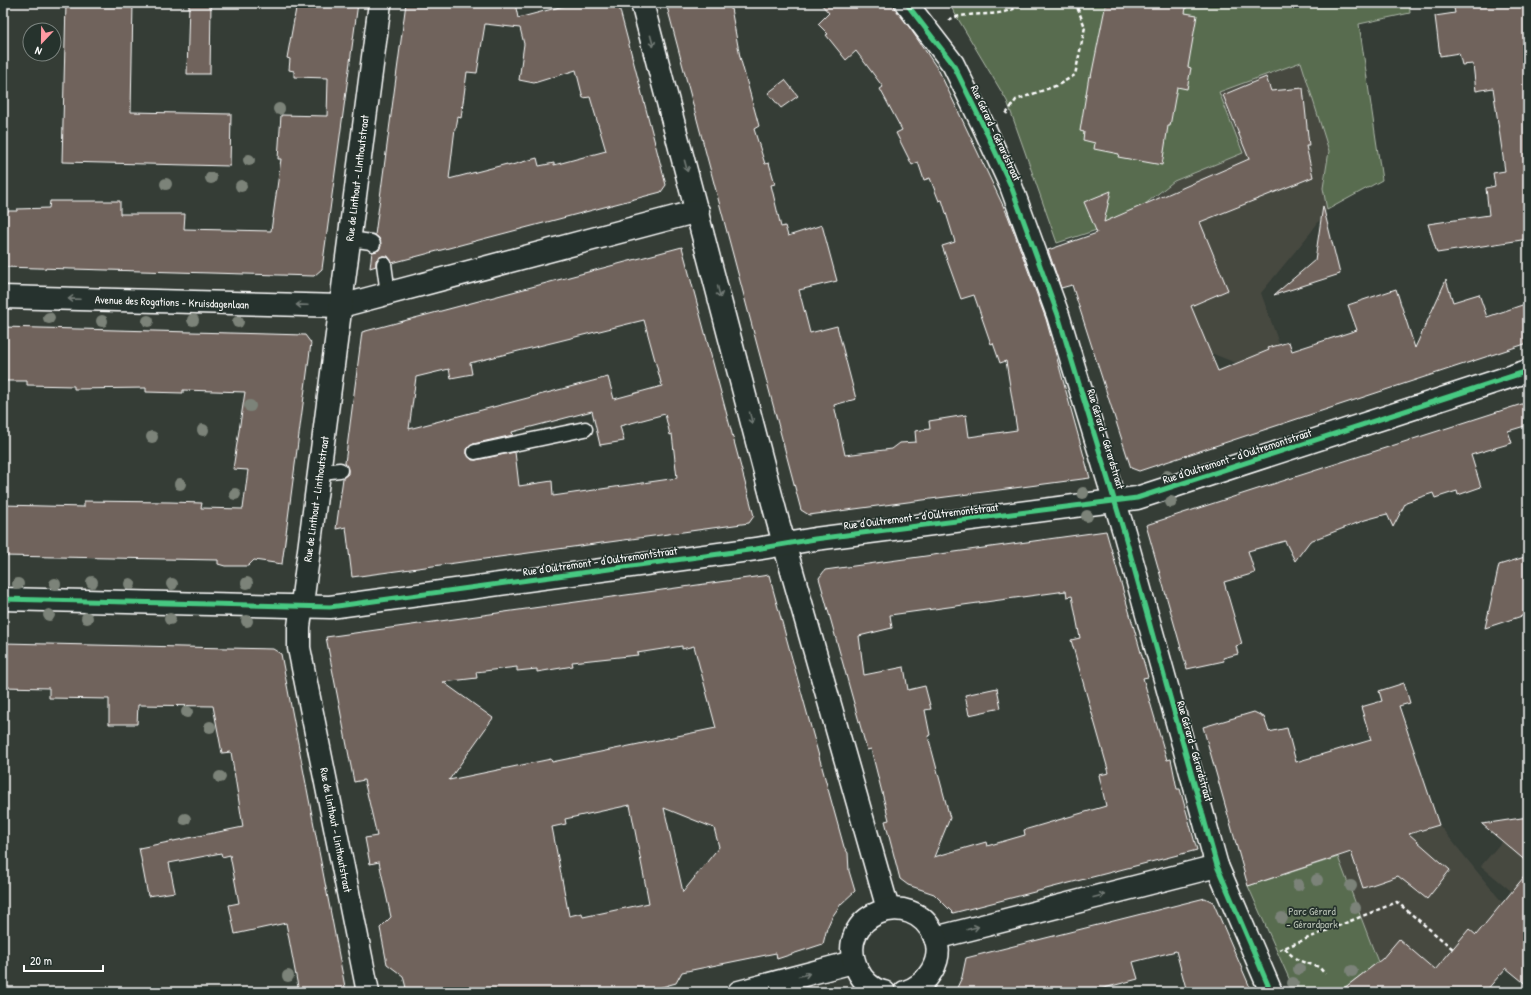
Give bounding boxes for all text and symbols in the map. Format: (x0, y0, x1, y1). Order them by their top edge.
north arrow (22, 22, 62, 62)
one-way arrow (649, 34, 657, 47)
text: N (33, 44, 44, 59)
street label: Rue Gérard - Gérardstraat (968, 83, 1024, 183)
street label: Rue de Linthout - Linthoutstraat (342, 114, 372, 242)
one-way arrow (683, 160, 690, 173)
one-way arrow (715, 285, 723, 298)
street label: Avenue des Rogations - Kruisdagenlaan (95, 292, 249, 312)
one-way arrow (68, 295, 81, 302)
one-way arrow (296, 302, 309, 309)
street label: Rue Gérard - Gérardstraat (1084, 387, 1128, 491)
one-way arrow (748, 411, 755, 424)
street label: Rue d'Oultremont - d'Oultremontstraat (1161, 425, 1313, 487)
street label: Rue de Linthout - Linthoutstraat (300, 435, 332, 563)
street label: Rue d'Oultremont - d'Oultremontstraat (843, 500, 999, 532)
street label: Rue d'Oultremont - d'Oultremontstraat (522, 543, 678, 579)
street label: Rue Gérard - Gérardstraat (1174, 699, 1216, 803)
street label: Rue de Linthout - Linthoutstraat (317, 766, 355, 894)
one-way arrow (1092, 892, 1105, 900)
park label: Parc Gérard - Gérardpark (1286, 904, 1338, 931)
one-way arrow (966, 924, 979, 932)
scale bar (24, 947, 103, 973)
text: 20 m (30, 952, 52, 969)
one-way arrow (797, 971, 810, 978)

